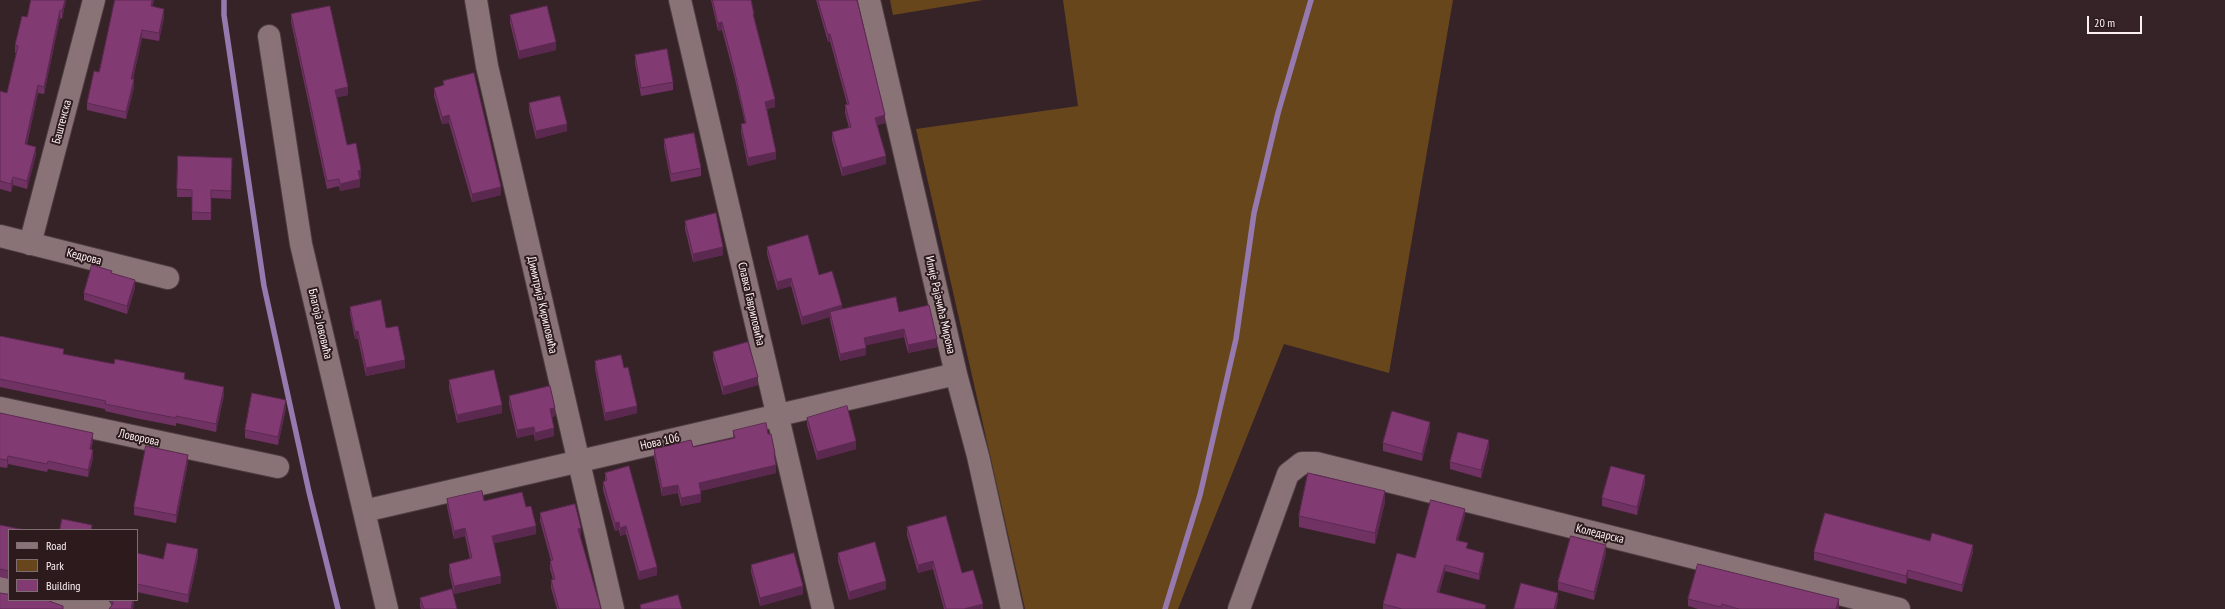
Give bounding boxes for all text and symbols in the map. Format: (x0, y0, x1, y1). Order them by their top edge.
scale bar (2089, 8, 2144, 34)
text: 20 m (2094, 15, 2115, 30)
street label: Баштенска (49, 98, 75, 146)
street label: Кедрова (65, 246, 103, 268)
street label: Димитрија Кириловића (524, 255, 560, 355)
street label: Илије Рајачића Мирона (922, 255, 958, 355)
street label: Славка Гавриловића (734, 261, 768, 347)
street label: Благоја Јововића (305, 287, 335, 361)
street label: Ловорова (117, 427, 161, 449)
street label: Нова 106 (639, 430, 681, 454)
street label: Коледарска (1574, 521, 1626, 547)
legend (8, 529, 138, 601)
text: Road (46, 538, 66, 553)
text: Park (46, 558, 64, 573)
text: Building (46, 578, 81, 593)

